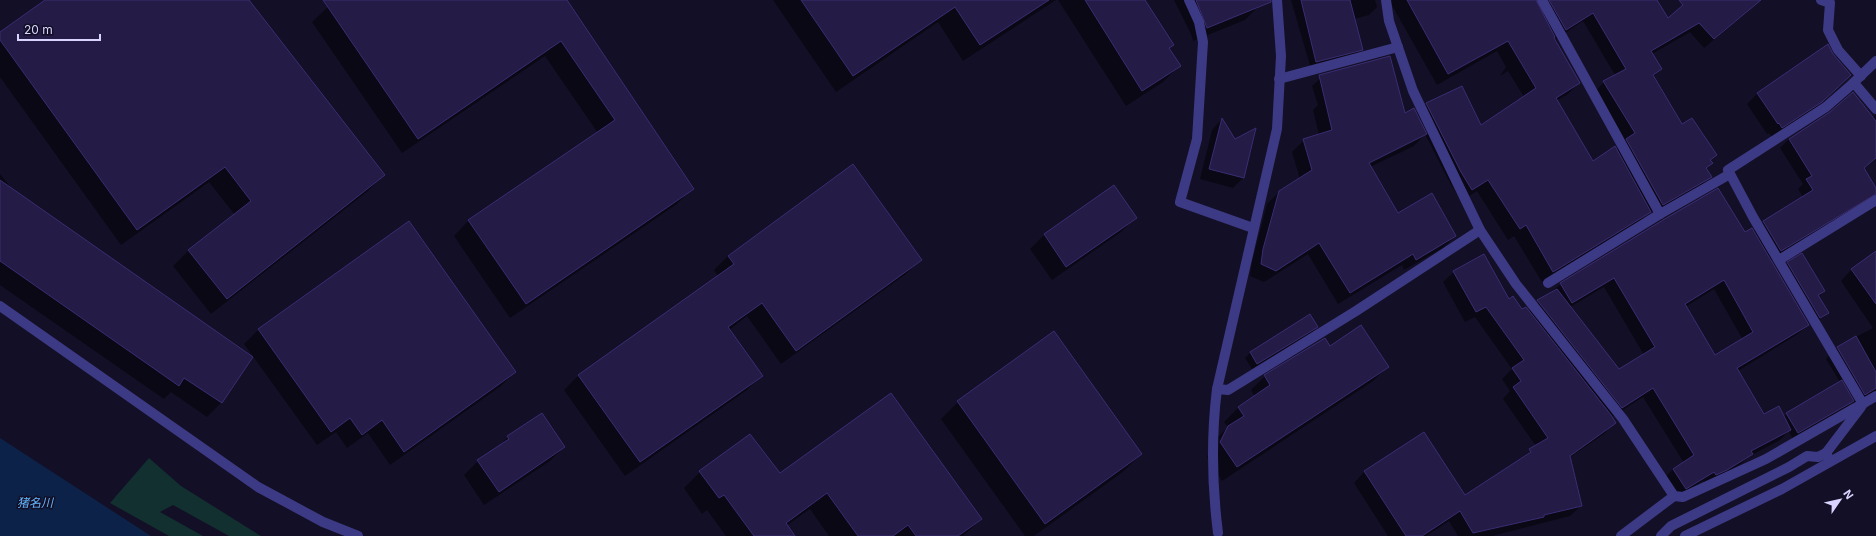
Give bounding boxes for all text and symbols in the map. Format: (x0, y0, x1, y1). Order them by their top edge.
scale bar (18, 16, 100, 42)
text: 20 m (24, 22, 53, 37)
north arrow (1820, 480, 1860, 520)
text: N (1840, 487, 1856, 502)
water label: 猪名川 (17, 495, 55, 510)

